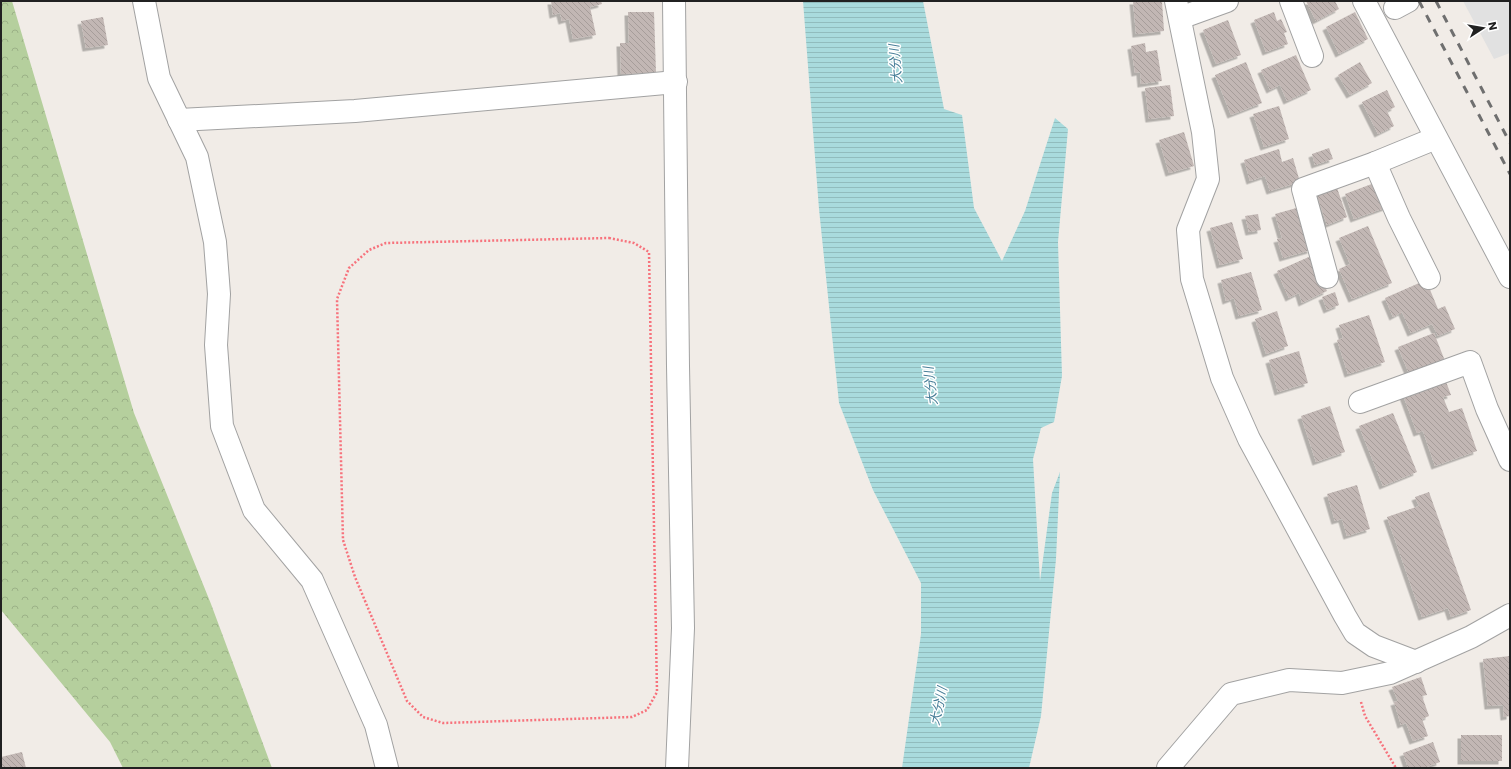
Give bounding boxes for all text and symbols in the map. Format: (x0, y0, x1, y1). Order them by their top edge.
north arrow (1463, 8, 1503, 48)
text: N (1484, 20, 1501, 32)
water label: 大分川 (884, 42, 907, 84)
water label: 大分川 (918, 363, 942, 406)
water label: 大分川 (925, 683, 952, 727)

